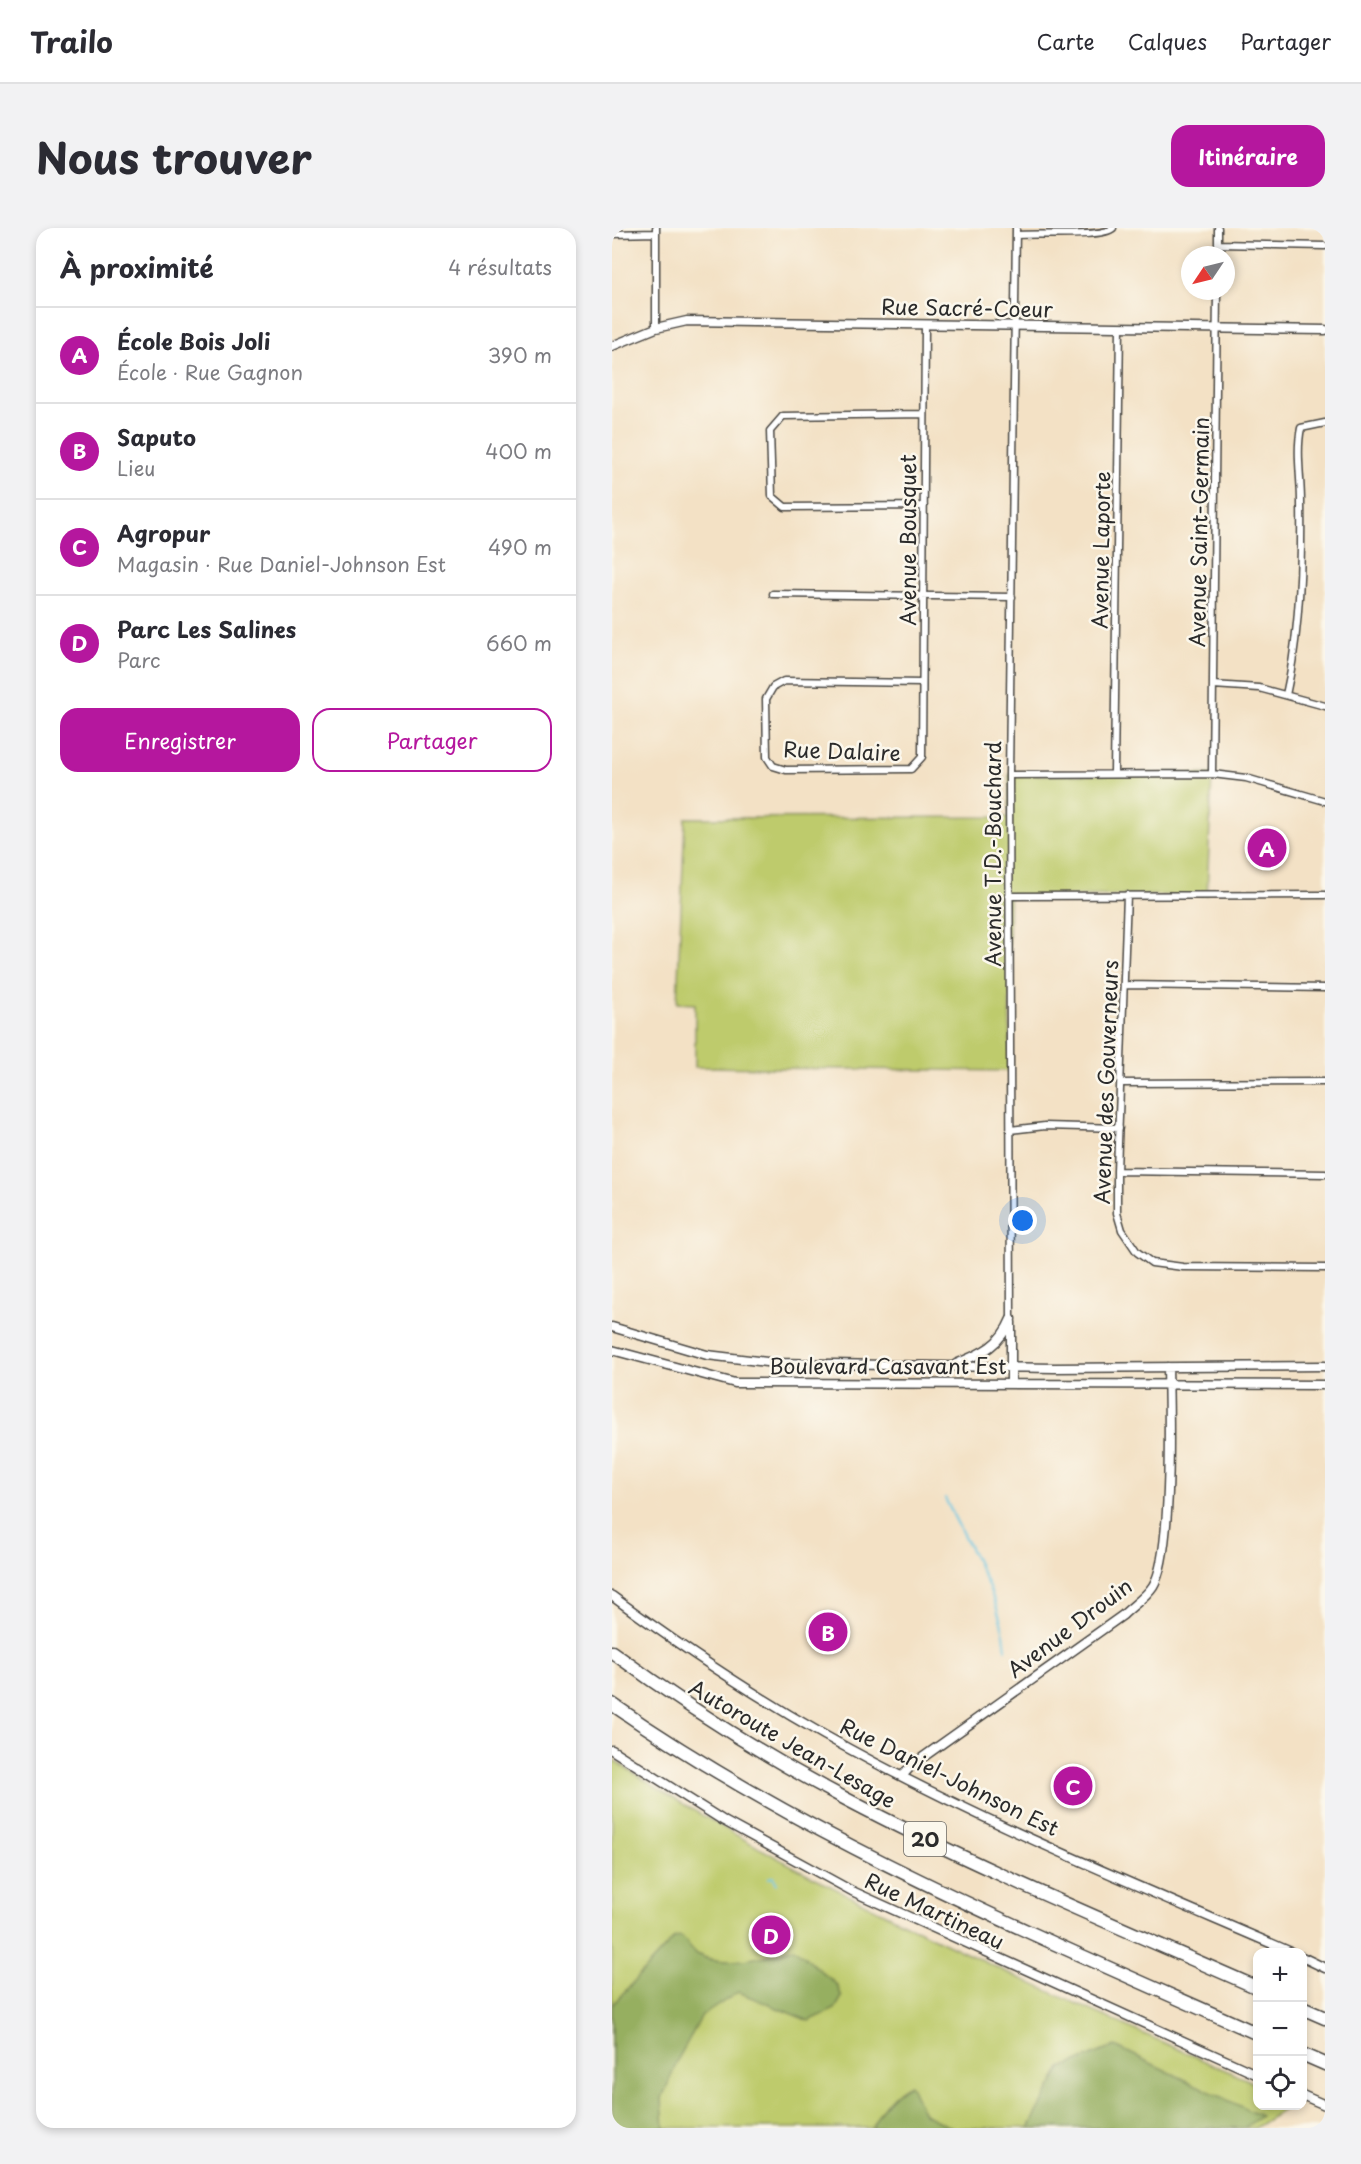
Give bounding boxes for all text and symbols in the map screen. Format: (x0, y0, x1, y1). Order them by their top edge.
text: Trailo (30, 20, 113, 63)
text: Carte (1037, 25, 1095, 57)
text: Calques (1128, 25, 1207, 57)
text: Partager (1240, 25, 1331, 57)
text: Nous trouver (36, 125, 312, 188)
button: Itinéraire (1171, 125, 1325, 187)
north arrow (1181, 246, 1235, 300)
text: À proximité (60, 248, 214, 287)
text: 4 résultats (448, 252, 552, 282)
street label: Rue Sacré-Coeur (881, 290, 1053, 325)
text: École Bois Joli (117, 324, 271, 357)
text: A (72, 340, 87, 370)
text: 390 m (488, 340, 552, 370)
text: École · Rue Gagnon (117, 357, 303, 387)
street label: Avenue Saint-Germain (1180, 417, 1216, 647)
text: Saputo (117, 420, 196, 453)
text: B (73, 436, 86, 466)
text: 400 m (485, 436, 552, 466)
text: Lieu (117, 453, 155, 483)
street label: Avenue Bousquet (891, 454, 923, 626)
street label: Avenue Laporte (1083, 471, 1117, 629)
text: Agropur (117, 516, 210, 549)
text: C (72, 532, 87, 562)
text: 490 m (488, 532, 552, 562)
text: Magasin · Rue Daniel-Johnson Est (117, 549, 446, 579)
text: Parc Les Salines (117, 612, 296, 645)
text: D (72, 628, 87, 658)
text: 660 m (486, 628, 552, 658)
text: Parc (117, 645, 160, 675)
button: Enregistrer (60, 708, 300, 772)
button: Partager (312, 708, 552, 772)
street label: Rue Dalaire (783, 732, 901, 768)
street label: Avenue T.D.-Bouchard (976, 741, 1008, 967)
pin: A (1248, 826, 1286, 870)
street label: Avenue des Gouverneurs (1085, 959, 1125, 1205)
your location (1008, 1206, 1037, 1235)
street label: Boulevard Casavant Est (769, 1349, 1007, 1381)
street label: Avenue Drouin (1000, 1569, 1138, 1685)
pin: B (808, 1610, 848, 1654)
street label: Autoroute Jean-Lesage (684, 1671, 902, 1815)
street label: Rue Daniel-Johnson Est (835, 1709, 1065, 1843)
pin: C (1054, 1764, 1092, 1808)
road number: 20 (904, 1822, 946, 1856)
street label: Rue Martineau (860, 1864, 1010, 1956)
pin: D (752, 1912, 790, 1958)
map controls (1253, 1948, 1307, 2110)
button: + (1253, 1948, 1307, 2002)
button: − (1253, 2002, 1307, 2056)
button: locate (1253, 2056, 1307, 2110)

